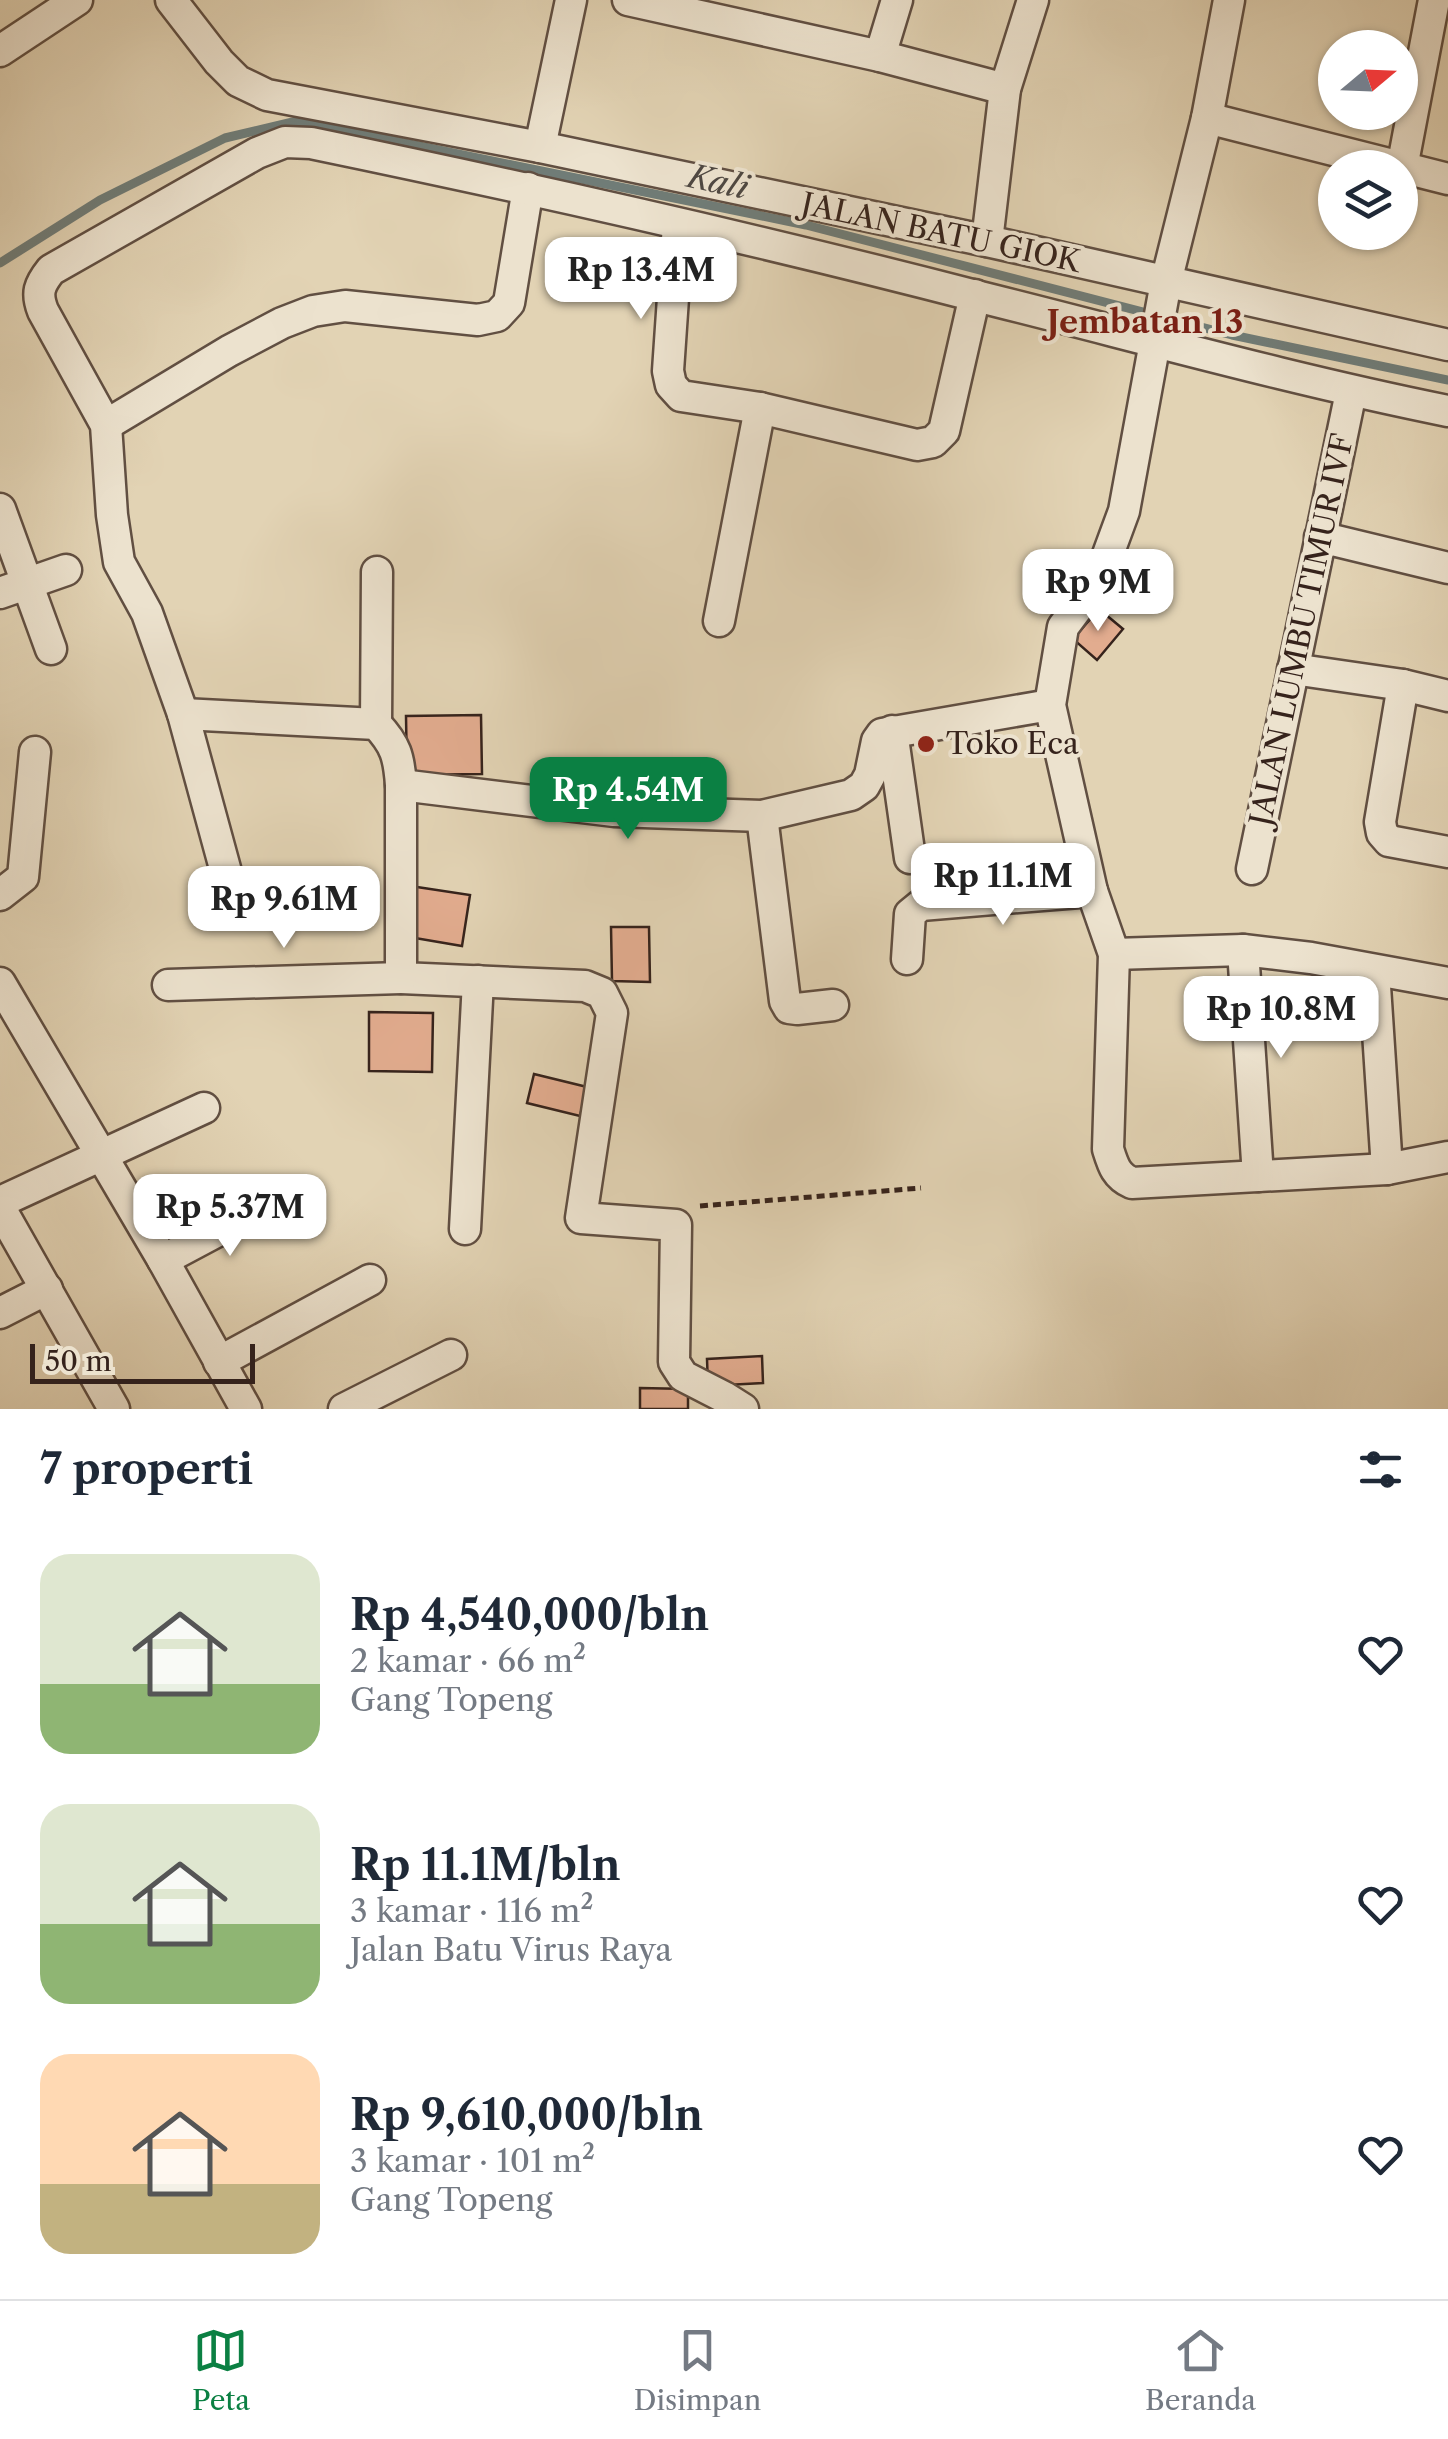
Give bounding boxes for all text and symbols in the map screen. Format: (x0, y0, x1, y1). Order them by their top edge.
north arrow (1318, 30, 1418, 130)
map controls (1318, 30, 1418, 250)
button: layers (1318, 150, 1418, 250)
water label: Kali (681, 155, 754, 207)
street label: JALAN BATU GIOK (794, 184, 1086, 281)
pin: Rp 13.4M (538, 237, 744, 322)
text: Rp 13.4M (567, 250, 715, 289)
district label: Jembatan 13 (1042, 302, 1243, 341)
street label: JALAN LUMBU TIMUR IVF (1241, 431, 1361, 833)
pin: Rp 9M (1028, 549, 1168, 634)
text: Rp 9M (1044, 562, 1152, 601)
place label: Toko Eca (946, 725, 1079, 762)
marker: Toko Eca (915, 733, 937, 755)
pin: Rp 4.54M (525, 757, 731, 842)
text: Rp 4.54M (552, 770, 704, 809)
pin: Rp 11.1M (900, 843, 1106, 928)
text: Rp 11.1M (933, 856, 1073, 895)
pin: Rp 9.61M (181, 866, 387, 951)
text: Rp 9.61M (210, 879, 358, 918)
pin: Rp 10.8M (1178, 976, 1384, 1061)
text: Rp 10.8M (1206, 989, 1356, 1028)
pin: Rp 5.37M (127, 1174, 333, 1259)
text: Rp 5.37M (155, 1187, 305, 1226)
scale bar (30, 1339, 255, 1384)
text: 50 m (45, 1344, 112, 1378)
icon: filters (1353, 1442, 1408, 1497)
text: 7 properti (40, 1443, 253, 1495)
text: Rp 4,540,000/bln (350, 1589, 709, 1641)
icon: home (120, 1594, 240, 1714)
icon: heart (1353, 1627, 1408, 1682)
text: 2 kamar · 66 m² (350, 1641, 586, 1680)
text: Gang Topeng (350, 1680, 552, 1719)
text: Rp 11.1M/bln (350, 1839, 621, 1891)
icon: home (120, 1844, 240, 1964)
icon: heart (1353, 1877, 1408, 1932)
text: 3 kamar · 116 m² (350, 1891, 594, 1930)
text: Jalan Batu Virus Raya (350, 1930, 672, 1969)
text: Rp 9,610,000/bln (350, 2089, 703, 2141)
icon: home (120, 2094, 240, 2214)
icon: heart (1353, 2127, 1408, 2182)
text: 3 kamar · 101 m² (350, 2141, 595, 2180)
text: Gang Topeng (350, 2180, 552, 2219)
tab: Peta (192, 2323, 250, 2417)
tab: Disimpan (634, 2323, 761, 2417)
tab: Beranda (1145, 2323, 1256, 2417)

